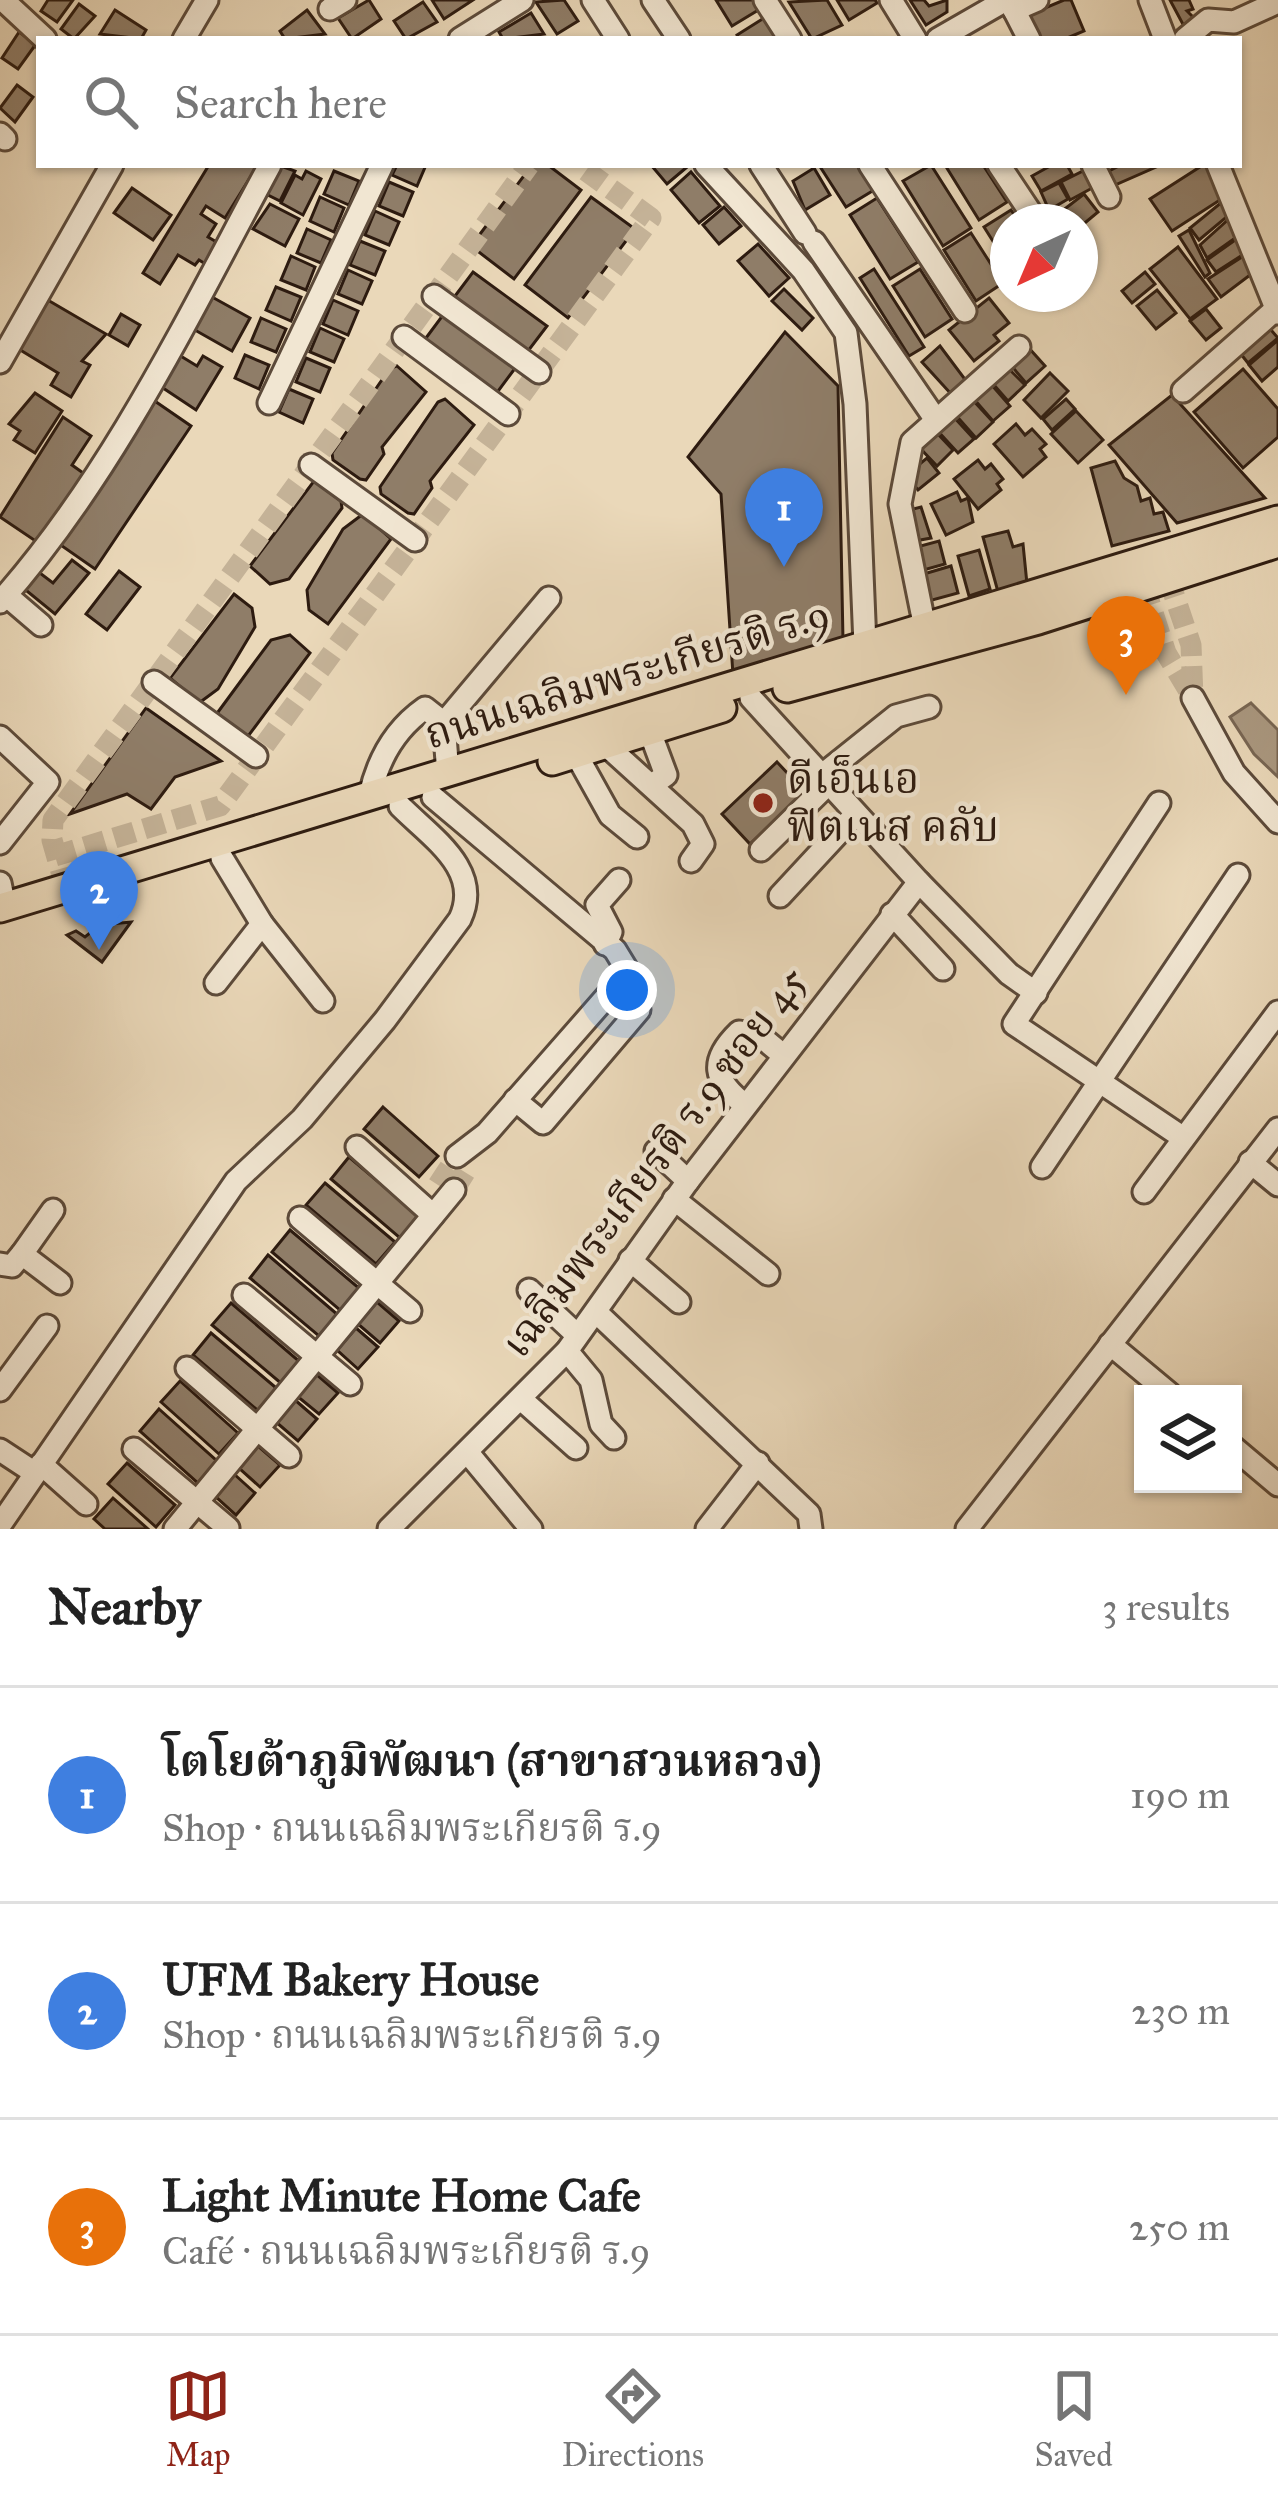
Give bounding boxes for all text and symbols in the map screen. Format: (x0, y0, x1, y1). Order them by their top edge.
search box (36, 36, 1242, 168)
icon: search (78, 69, 144, 135)
text: Search here (174, 75, 387, 130)
north arrow (990, 204, 1098, 312)
pin: 1 (745, 468, 823, 567)
street label: ถนนเฉลิมพระเกียรติ ร.9 (418, 588, 836, 760)
pin: 3 (1087, 596, 1165, 695)
place label: ดีเอ็นเอ ฟิตเนส คลับ (787, 753, 999, 853)
marker: ดีเอ็นเอ ฟิตเนส คลับ (750, 790, 776, 816)
pin: 2 (60, 851, 138, 950)
street label: เฉลิมพระเกียรติ ร.9 ซอย 45 (490, 956, 818, 1368)
your location (597, 960, 657, 1020)
map controls (1134, 1385, 1242, 1493)
button: layers (1134, 1385, 1242, 1493)
text: Nearby (48, 1576, 200, 1638)
text: 3 results (1102, 1583, 1230, 1631)
text: โตโยต้าภูมิพัฒนา (สาขาสวนหลวง) (162, 1733, 822, 1788)
text: 1 (79, 1771, 95, 1819)
text: 190 m (1130, 1771, 1230, 1819)
text: Shop · ถนนเฉลิมพระเกียรติ ร.9 (162, 1804, 662, 1852)
text: UFM Bakery House (162, 1952, 539, 2007)
text: 2 (77, 1987, 97, 2035)
text: 230 m (1131, 1987, 1230, 2035)
text: Shop · ถนนเฉลิมพระเกียรติ ร.9 (162, 2011, 662, 2059)
text: Light Minute Home Cafe (162, 2168, 641, 2223)
text: 3 (79, 2203, 95, 2251)
text: 250 m (1129, 2203, 1230, 2251)
text: Café · ถนนเฉลิมพระเกียรติ ร.9 (162, 2227, 650, 2275)
tab: Map (165, 2363, 231, 2475)
tab: Directions (562, 2363, 704, 2475)
tab: Saved (1034, 2363, 1113, 2475)

